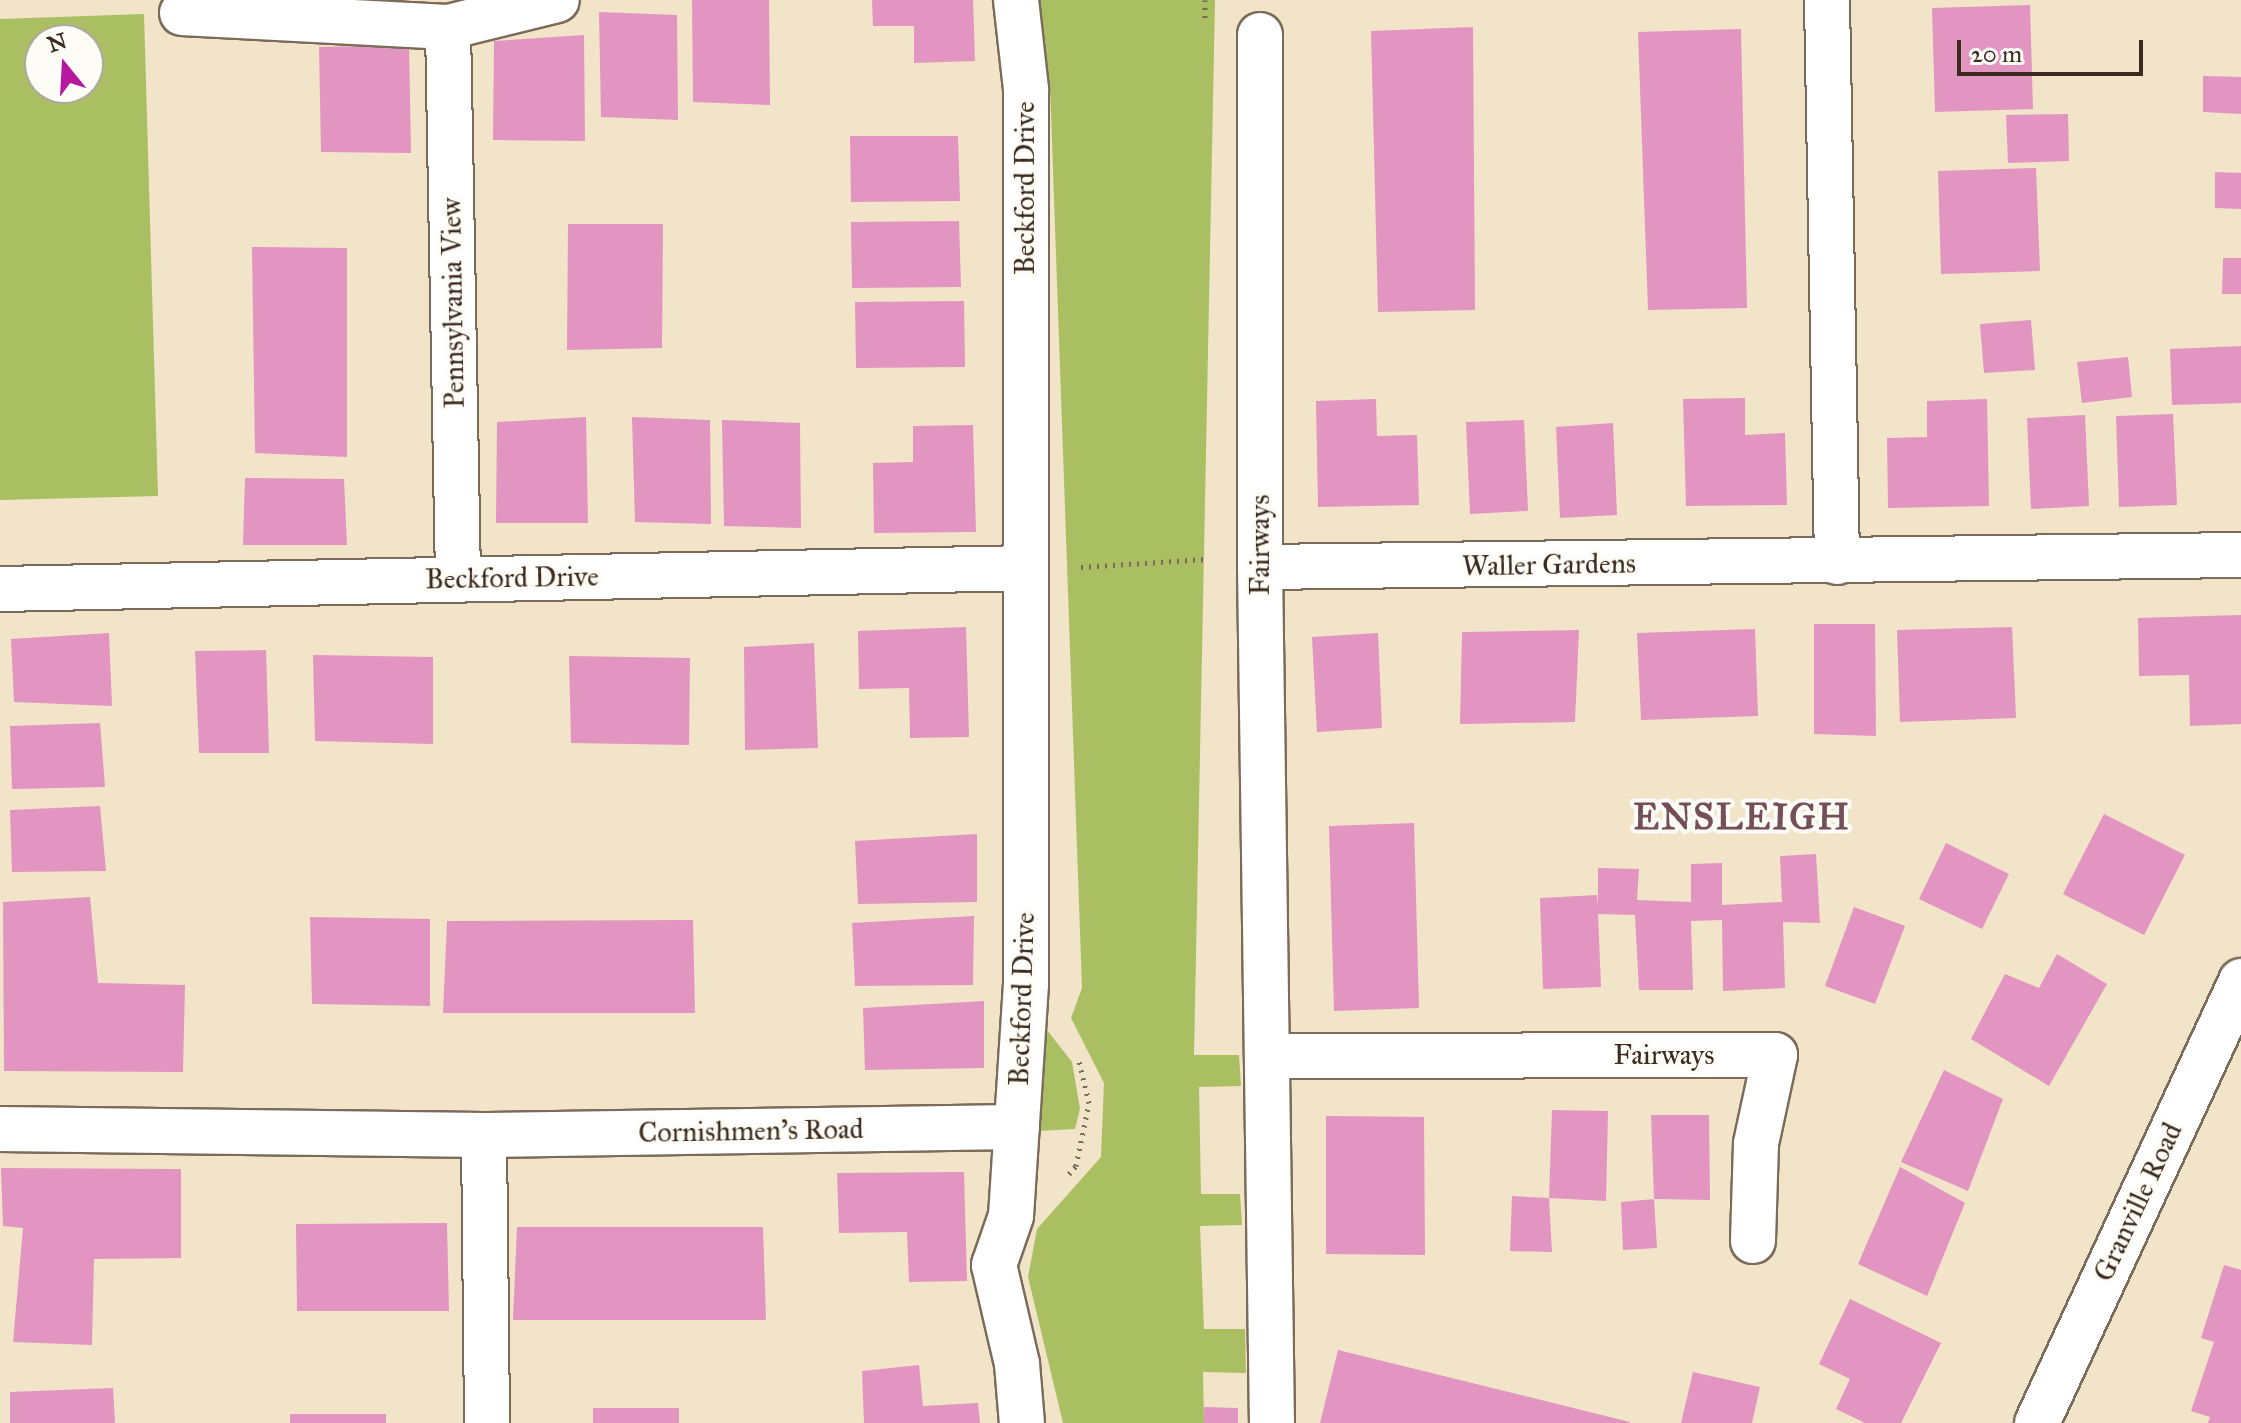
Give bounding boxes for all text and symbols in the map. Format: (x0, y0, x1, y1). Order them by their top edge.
north arrow (24, 24, 104, 104)
scale bar (1961, 24, 2147, 74)
text: N (44, 27, 70, 58)
text: 20 m (1971, 39, 2022, 69)
street label: Beckford Drive (1008, 101, 1042, 275)
street label: Pennsylvania View (434, 197, 472, 409)
street label: Fairways (1243, 495, 1277, 595)
street label: Waller Gardens (1462, 547, 1636, 583)
street label: Beckford Drive (425, 560, 599, 596)
district label: ENSLEIGH (1633, 796, 1851, 840)
street label: Beckford Drive (1002, 912, 1042, 1086)
street label: Fairways (1614, 1038, 1714, 1072)
street label: Cornishmen's Road (638, 1112, 864, 1150)
street label: Granville Road (2087, 1117, 2189, 1287)

